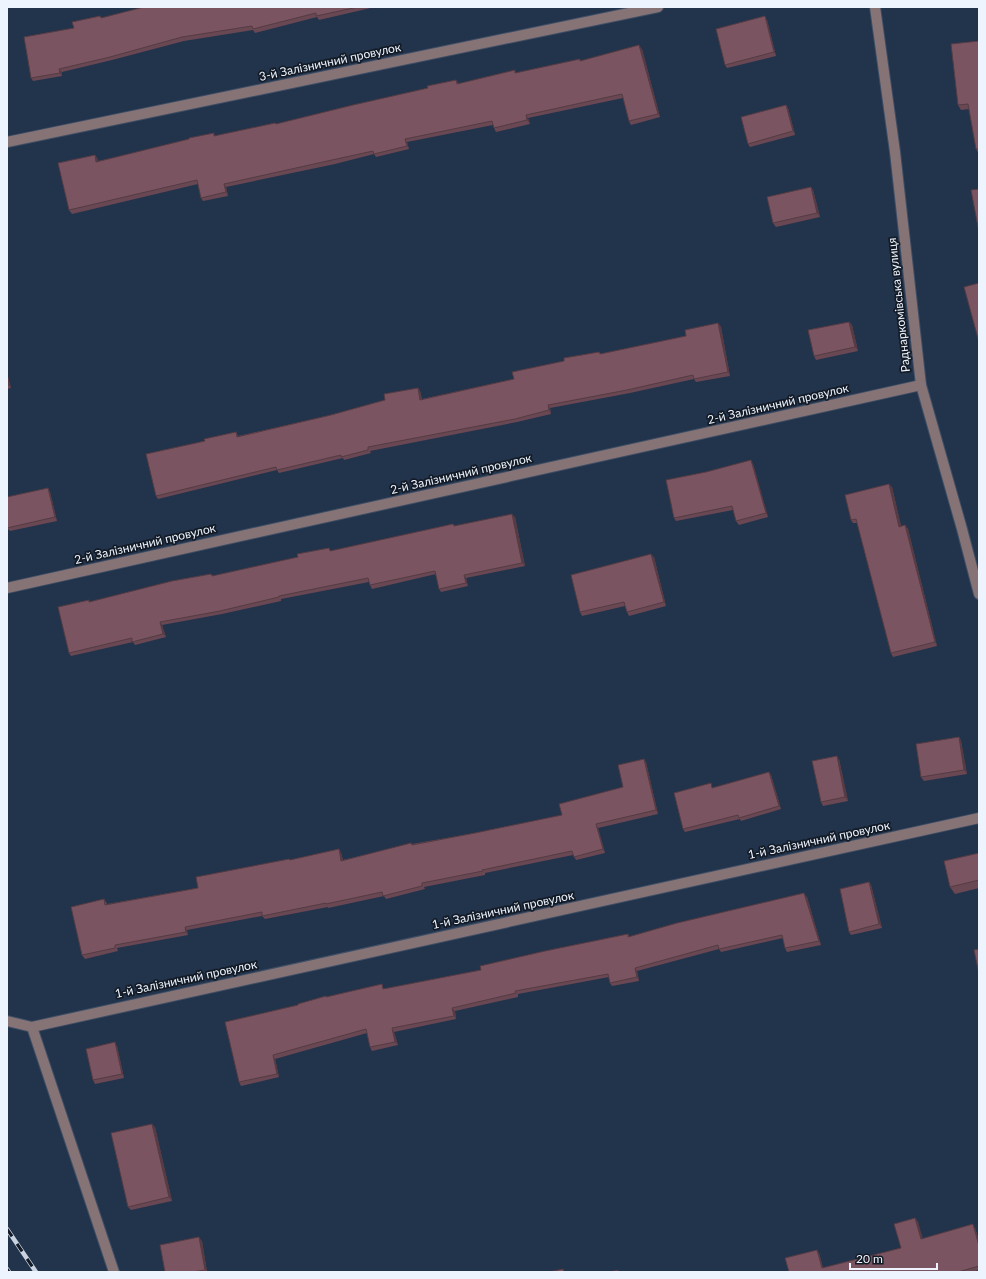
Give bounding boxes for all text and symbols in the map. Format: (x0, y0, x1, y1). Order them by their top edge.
street label: 3-й Залізничний провулок (258, 39, 403, 84)
street label: Раднаркомівська вулиця (884, 237, 913, 373)
street label: 2-й Залізничний провулок (706, 380, 851, 427)
street label: 2-й Залізничний провулок (389, 450, 534, 497)
street label: 2-й Залізничний провулок (73, 520, 218, 567)
street label: 1-й Залізничний провулок (747, 817, 892, 862)
street label: 1-й Залізничний провулок (431, 887, 576, 932)
street label: 1-й Залізничний провулок (114, 956, 259, 1001)
scale bar (850, 1245, 937, 1271)
text: 20 m (856, 1251, 883, 1266)

